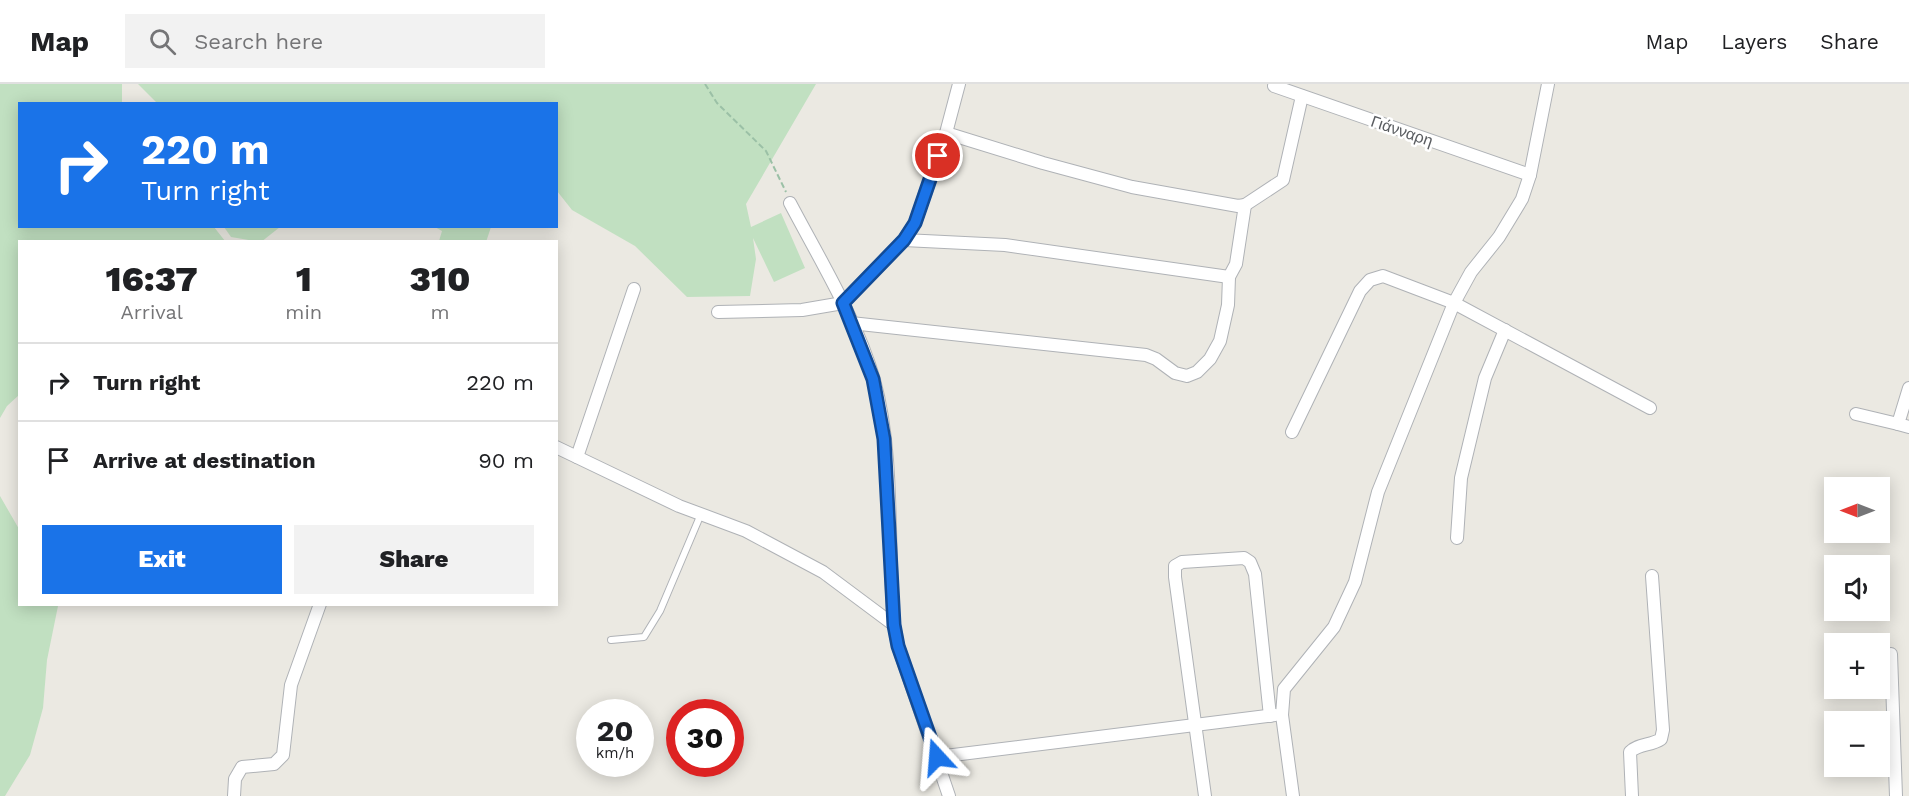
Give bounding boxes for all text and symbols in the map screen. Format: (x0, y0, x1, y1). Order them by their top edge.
search box (125, 14, 545, 68)
text: Map (30, 25, 89, 58)
icon: search (146, 25, 179, 58)
text: Search here (194, 29, 323, 54)
text: Map (1645, 29, 1688, 54)
text: Layers (1721, 29, 1787, 54)
text: Share (1820, 29, 1879, 54)
street label: Γιάνναρη (1369, 112, 1435, 150)
text: 220 m (141, 125, 270, 174)
icon: right (42, 126, 120, 204)
pin (912, 130, 963, 181)
icon: arrive (921, 139, 954, 172)
text: Turn right (141, 175, 270, 207)
text: 16:37 (105, 258, 198, 300)
text: 1 (296, 258, 312, 300)
text: 310 (410, 258, 471, 300)
text: Arrival (120, 300, 183, 324)
text: min (285, 300, 322, 324)
text: m (431, 300, 450, 324)
icon: right (42, 366, 75, 399)
text: Turn right (93, 370, 200, 395)
text: 220 m (466, 370, 534, 395)
icon: arrive (42, 444, 75, 477)
text: Arrive at destination (93, 448, 316, 473)
text: 90 m (478, 448, 534, 473)
north arrow (1824, 477, 1890, 543)
map controls (1824, 477, 1890, 777)
button: Exit (42, 525, 282, 594)
button: Share (294, 525, 534, 594)
button: sound (1824, 555, 1890, 621)
button: + (1824, 633, 1890, 699)
speed limit sign: 30 (666, 699, 744, 777)
button: − (1824, 711, 1890, 777)
text: 20 (596, 713, 634, 748)
position arrow (905, 725, 969, 789)
text: km/h (596, 744, 634, 762)

